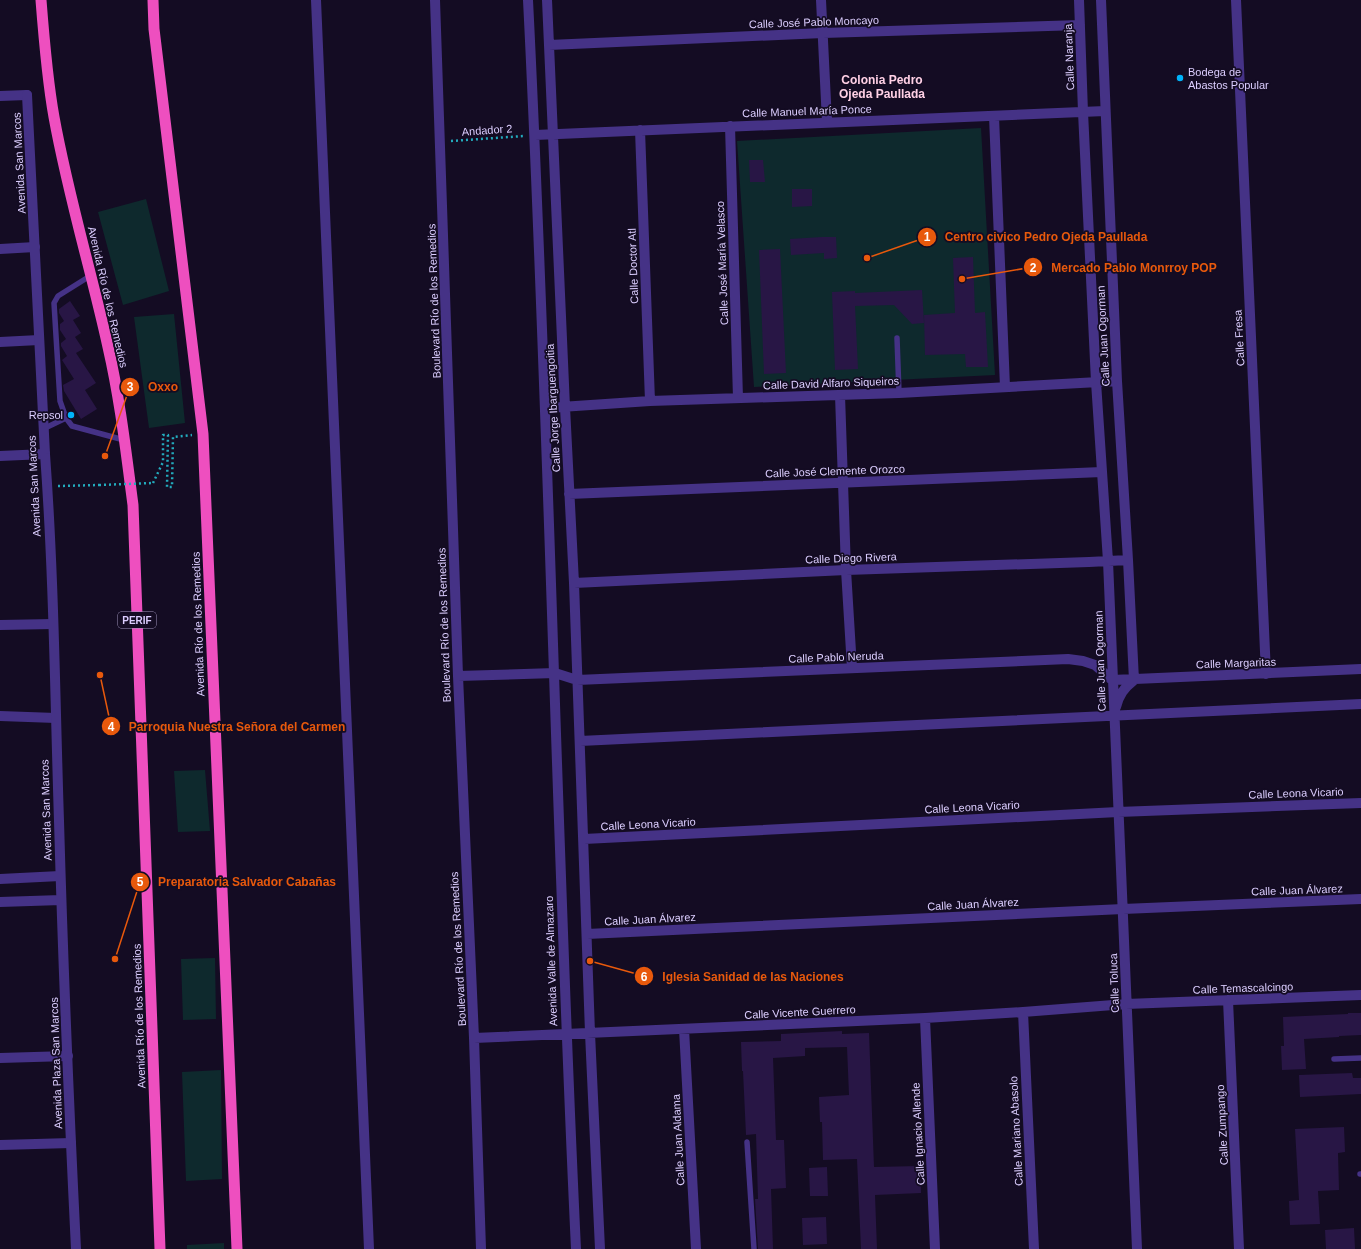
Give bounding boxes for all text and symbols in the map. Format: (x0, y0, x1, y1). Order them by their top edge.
street label: Calle José Pablo Moncayo (749, 14, 879, 30)
street label: Calle Naranja (1062, 23, 1076, 91)
place label: Bodega de Abastos Popular (1188, 66, 1269, 91)
district label: Colonia Pedro Ojeda Paullada (839, 73, 925, 101)
marker: Bodega de Abastos Popular (1175, 73, 1185, 83)
street label: Calle Manuel María Ponce (742, 103, 872, 119)
street label: Avenida San Marcos (10, 112, 28, 214)
street label: Andador 2 (461, 122, 513, 138)
street label: Calle José María Velasco (714, 201, 730, 325)
street label: Boulevard Río de los Remedios (425, 223, 443, 379)
street label: Avenida Río de los Remedios (86, 225, 130, 369)
callout: Centro civico Pedro Ojeda Paullada (917, 225, 1156, 249)
street label: Calle Doctor Atl (626, 228, 640, 304)
text: 1 (924, 230, 931, 244)
text: Centro civico Pedro Ojeda Paullada (945, 230, 1148, 244)
callout: Mercado Pablo Monrroy POP (1023, 255, 1225, 279)
text: 2 (1030, 261, 1037, 275)
text: Mercado Pablo Monrroy POP (1051, 261, 1217, 275)
street label: Calle Juan Ogorman (1094, 285, 1112, 387)
street label: Calle Fresa (1231, 309, 1246, 366)
street label: Calle Jorge Ibarguengoitia (544, 343, 562, 472)
callout: Oxxo (120, 375, 186, 399)
street label: Calle David Alfaro Siqueiros (763, 375, 900, 391)
text: 3 (127, 380, 134, 394)
text: Oxxo (148, 380, 178, 394)
place label: Repsol (29, 409, 63, 421)
marker: Repsol (66, 410, 76, 420)
street label: Avenida San Marcos (25, 435, 43, 537)
street label: Calle José Clemente Orozco (765, 463, 905, 479)
street label: Boulevard Río de los Remedios (435, 547, 453, 703)
street label: Calle Diego Rivera (805, 550, 898, 566)
street label: Avenida Río de los Remedios (189, 551, 207, 697)
street label: Calle Juan Ogorman (1092, 610, 1108, 712)
road number: PERIF (118, 612, 156, 628)
street label: Calle Pablo Neruda (788, 649, 885, 665)
street label: Calle Margaritas (1196, 656, 1277, 670)
callout: Parroquia Nuestra Señora del Carmen (101, 714, 354, 738)
text: 4 (108, 720, 115, 734)
text: Parroquia Nuestra Señora del Carmen (129, 720, 345, 734)
street label: Avenida San Marcos (38, 759, 54, 861)
street label: Calle Leona Vicario (1248, 785, 1344, 801)
street label: Calle Leona Vicario (924, 799, 1020, 815)
street label: Calle Leona Vicario (600, 816, 696, 832)
callout: Preparatoria Salvador Cabañas (130, 870, 344, 894)
street label: Boulevard Río de los Remedios (448, 871, 468, 1027)
text: 5 (137, 875, 144, 889)
text: Preparatoria Salvador Cabañas (158, 875, 336, 889)
street label: Calle Juan Álvarez (1251, 882, 1343, 898)
street label: Avenida Valle de Almazaro (543, 896, 559, 1026)
street label: Calle Juan Álvarez (927, 896, 1019, 912)
street label: Calle Juan Álvarez (604, 911, 696, 927)
street label: Avenida Río de los Remedios (130, 943, 148, 1089)
street label: Calle Toluca (1107, 952, 1121, 1013)
callout: Iglesia Sanidad de las Naciones (634, 964, 852, 988)
text: 6 (641, 970, 648, 984)
text: Iglesia Sanidad de las Naciones (662, 970, 844, 984)
street label: Calle Temascalcingo (1192, 980, 1294, 996)
street label: Avenida Plaza San Marcos (48, 996, 64, 1129)
street label: Calle Vicente Guerrero (744, 1003, 856, 1021)
street label: Calle Mariano Abasolo (1007, 1076, 1025, 1186)
street label: Calle Ignacio Allende (909, 1082, 927, 1186)
street label: Calle Zumpango (1214, 1084, 1230, 1166)
street label: Calle Juan Aldama (670, 1093, 686, 1186)

